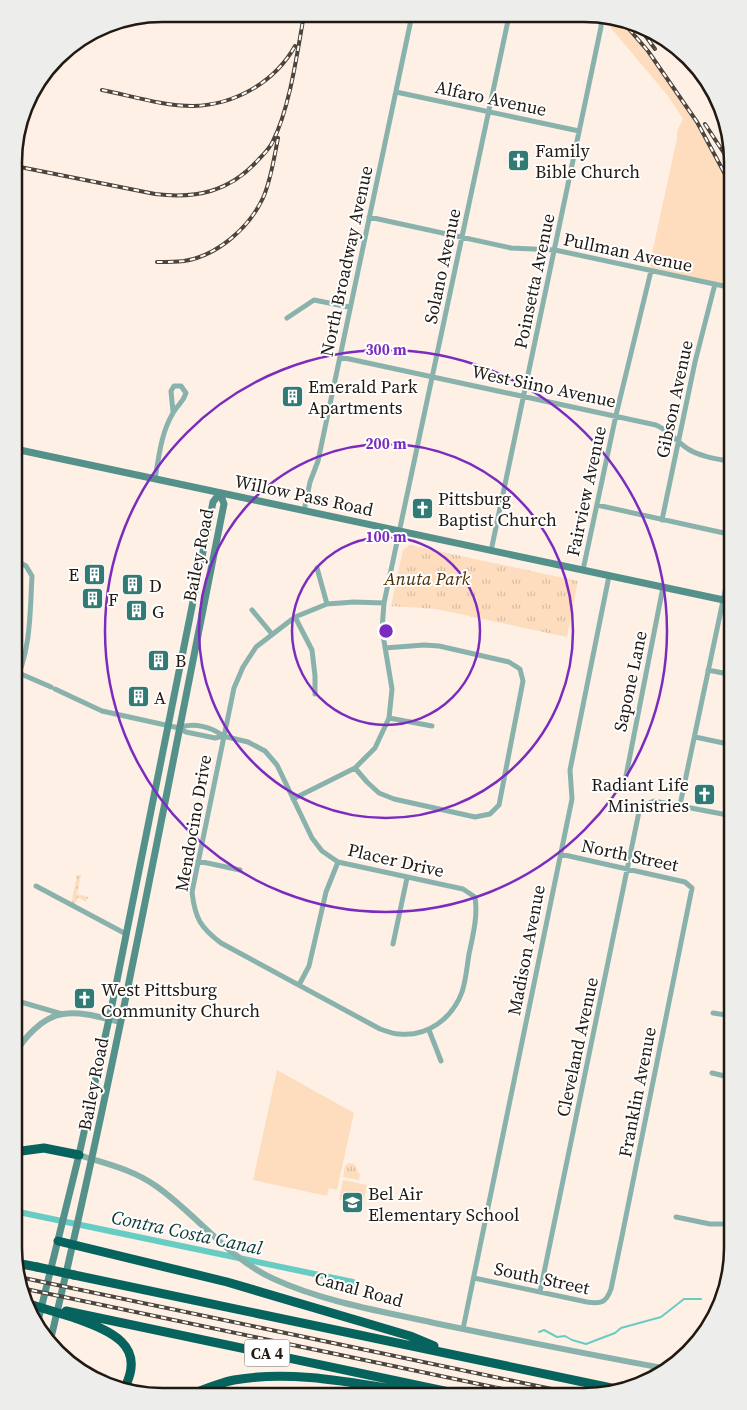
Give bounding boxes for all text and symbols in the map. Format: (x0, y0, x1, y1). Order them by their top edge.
street label: Alfaro Avenue (433, 74, 549, 122)
place label: Family Bible Church (535, 138, 640, 184)
church icon: Family Bible Church (507, 148, 531, 172)
street label: North Broadway Avenue (314, 163, 378, 359)
street label: Solano Avenue (418, 206, 466, 326)
street label: Poinsetta Avenue (507, 211, 561, 351)
street label: Pullman Avenue (561, 226, 695, 278)
street label: Gibson Avenue (649, 338, 699, 460)
text: 300 m (365, 339, 407, 360)
street label: West Siino Avenue (469, 358, 619, 414)
place label: Emerald Park Apartments (308, 374, 418, 420)
building icon: Emerald Park Apartments (280, 384, 304, 408)
street label: Fairview Avenue (560, 424, 612, 558)
text: 200 m (365, 433, 407, 454)
street label: Willow Pass Road (232, 468, 376, 522)
place label: Pittsburg Baptist Church (438, 486, 557, 532)
church icon: Pittsburg Baptist Church (410, 496, 434, 520)
street label: Bailey Road (177, 506, 219, 604)
text: 100 m (365, 526, 407, 547)
place label: E (68, 562, 79, 587)
building icon: E (83, 562, 107, 586)
park label: Anuta Park (383, 566, 471, 591)
building icon: D (121, 573, 145, 597)
place label: D (149, 573, 162, 598)
building icon: F (80, 587, 104, 611)
place label: F (108, 587, 118, 612)
building icon: G (124, 599, 148, 623)
place label: G (152, 599, 164, 624)
centre of rings (377, 622, 395, 640)
street label: Sapone Lane (607, 628, 653, 734)
building icon: B (147, 648, 171, 672)
place label: B (175, 648, 186, 673)
building icon: A (126, 685, 150, 709)
place label: A (154, 685, 166, 710)
street label: Mendocino Drive (169, 753, 217, 893)
place label: Radiant Life Ministries (591, 772, 689, 818)
church icon: Radiant Life Ministries (693, 782, 717, 806)
street label: North Street (579, 833, 681, 877)
street label: Placer Drive (345, 837, 447, 883)
street label: Madison Avenue (501, 883, 551, 1017)
street label: Cleveland Avenue (550, 975, 604, 1119)
place label: West Pittsburg Community Church (101, 977, 260, 1023)
church icon: West Pittsburg Community Church (73, 987, 97, 1011)
street label: Franklin Avenue (612, 1025, 662, 1159)
street label: Bailey Road (72, 1035, 114, 1133)
place label: Bel Air Elementary School (368, 1181, 519, 1227)
school or university icon: Bel Air Elementary School (340, 1191, 364, 1215)
water label: Contra Costa Canal (109, 1203, 266, 1261)
street label: South Street (492, 1256, 592, 1300)
street label: Canal Road (312, 1265, 406, 1313)
road number: CA 4 (244, 1340, 290, 1366)

